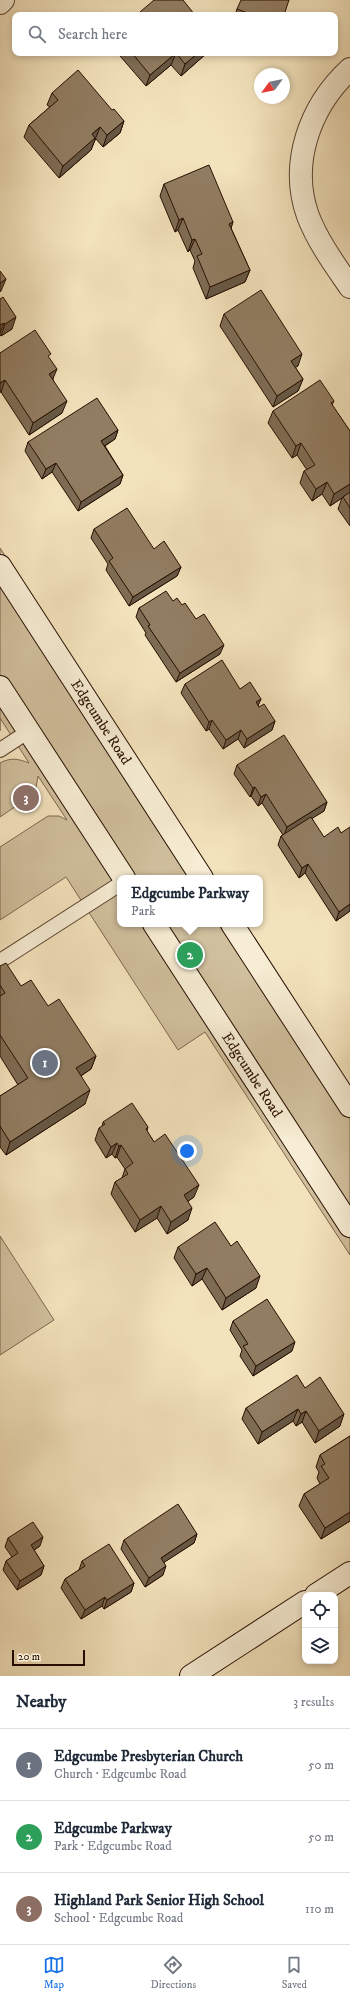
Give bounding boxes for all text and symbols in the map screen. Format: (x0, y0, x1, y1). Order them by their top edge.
search box (12, 12, 338, 56)
icon: search (26, 23, 48, 45)
text: Search here (58, 25, 127, 44)
north arrow (254, 68, 290, 104)
street label: Edgcumbe Road (66, 676, 136, 769)
pin: 3 (13, 783, 39, 813)
popup (117, 875, 263, 927)
text: Edgcumbe Parkway (131, 884, 249, 903)
text: Park (131, 903, 155, 919)
pin: 2 (177, 940, 203, 970)
street label: Edgcumbe Road (217, 1029, 287, 1122)
pin: 1 (32, 1048, 58, 1078)
your location (177, 1141, 197, 1161)
map controls (302, 1592, 338, 1664)
button: locate (302, 1592, 338, 1628)
button: layers (302, 1628, 338, 1664)
scale bar (12, 1648, 85, 1667)
text: 20 m (18, 1650, 40, 1664)
text: Nearby (16, 1691, 66, 1713)
text: 3 results (293, 1694, 334, 1710)
text: Edgcumbe Presbyterian Church (54, 1747, 243, 1766)
text: 1 (27, 1757, 31, 1773)
text: 50 m (308, 1757, 334, 1773)
text: Church · Edgcumbe Road (54, 1766, 186, 1782)
text: Edgcumbe Parkway (54, 1819, 172, 1838)
text: 2 (26, 1829, 32, 1845)
text: 50 m (308, 1829, 334, 1845)
text: Park · Edgcumbe Road (54, 1838, 172, 1854)
text: Highland Park Senior High School (54, 1891, 264, 1910)
text: 3 (27, 1901, 31, 1917)
text: 110 m (305, 1901, 334, 1917)
text: School · Edgcumbe Road (54, 1910, 183, 1926)
tab: Map (43, 1954, 65, 1992)
tab: Directions (151, 1954, 196, 1992)
tab: Saved (282, 1954, 307, 1992)

